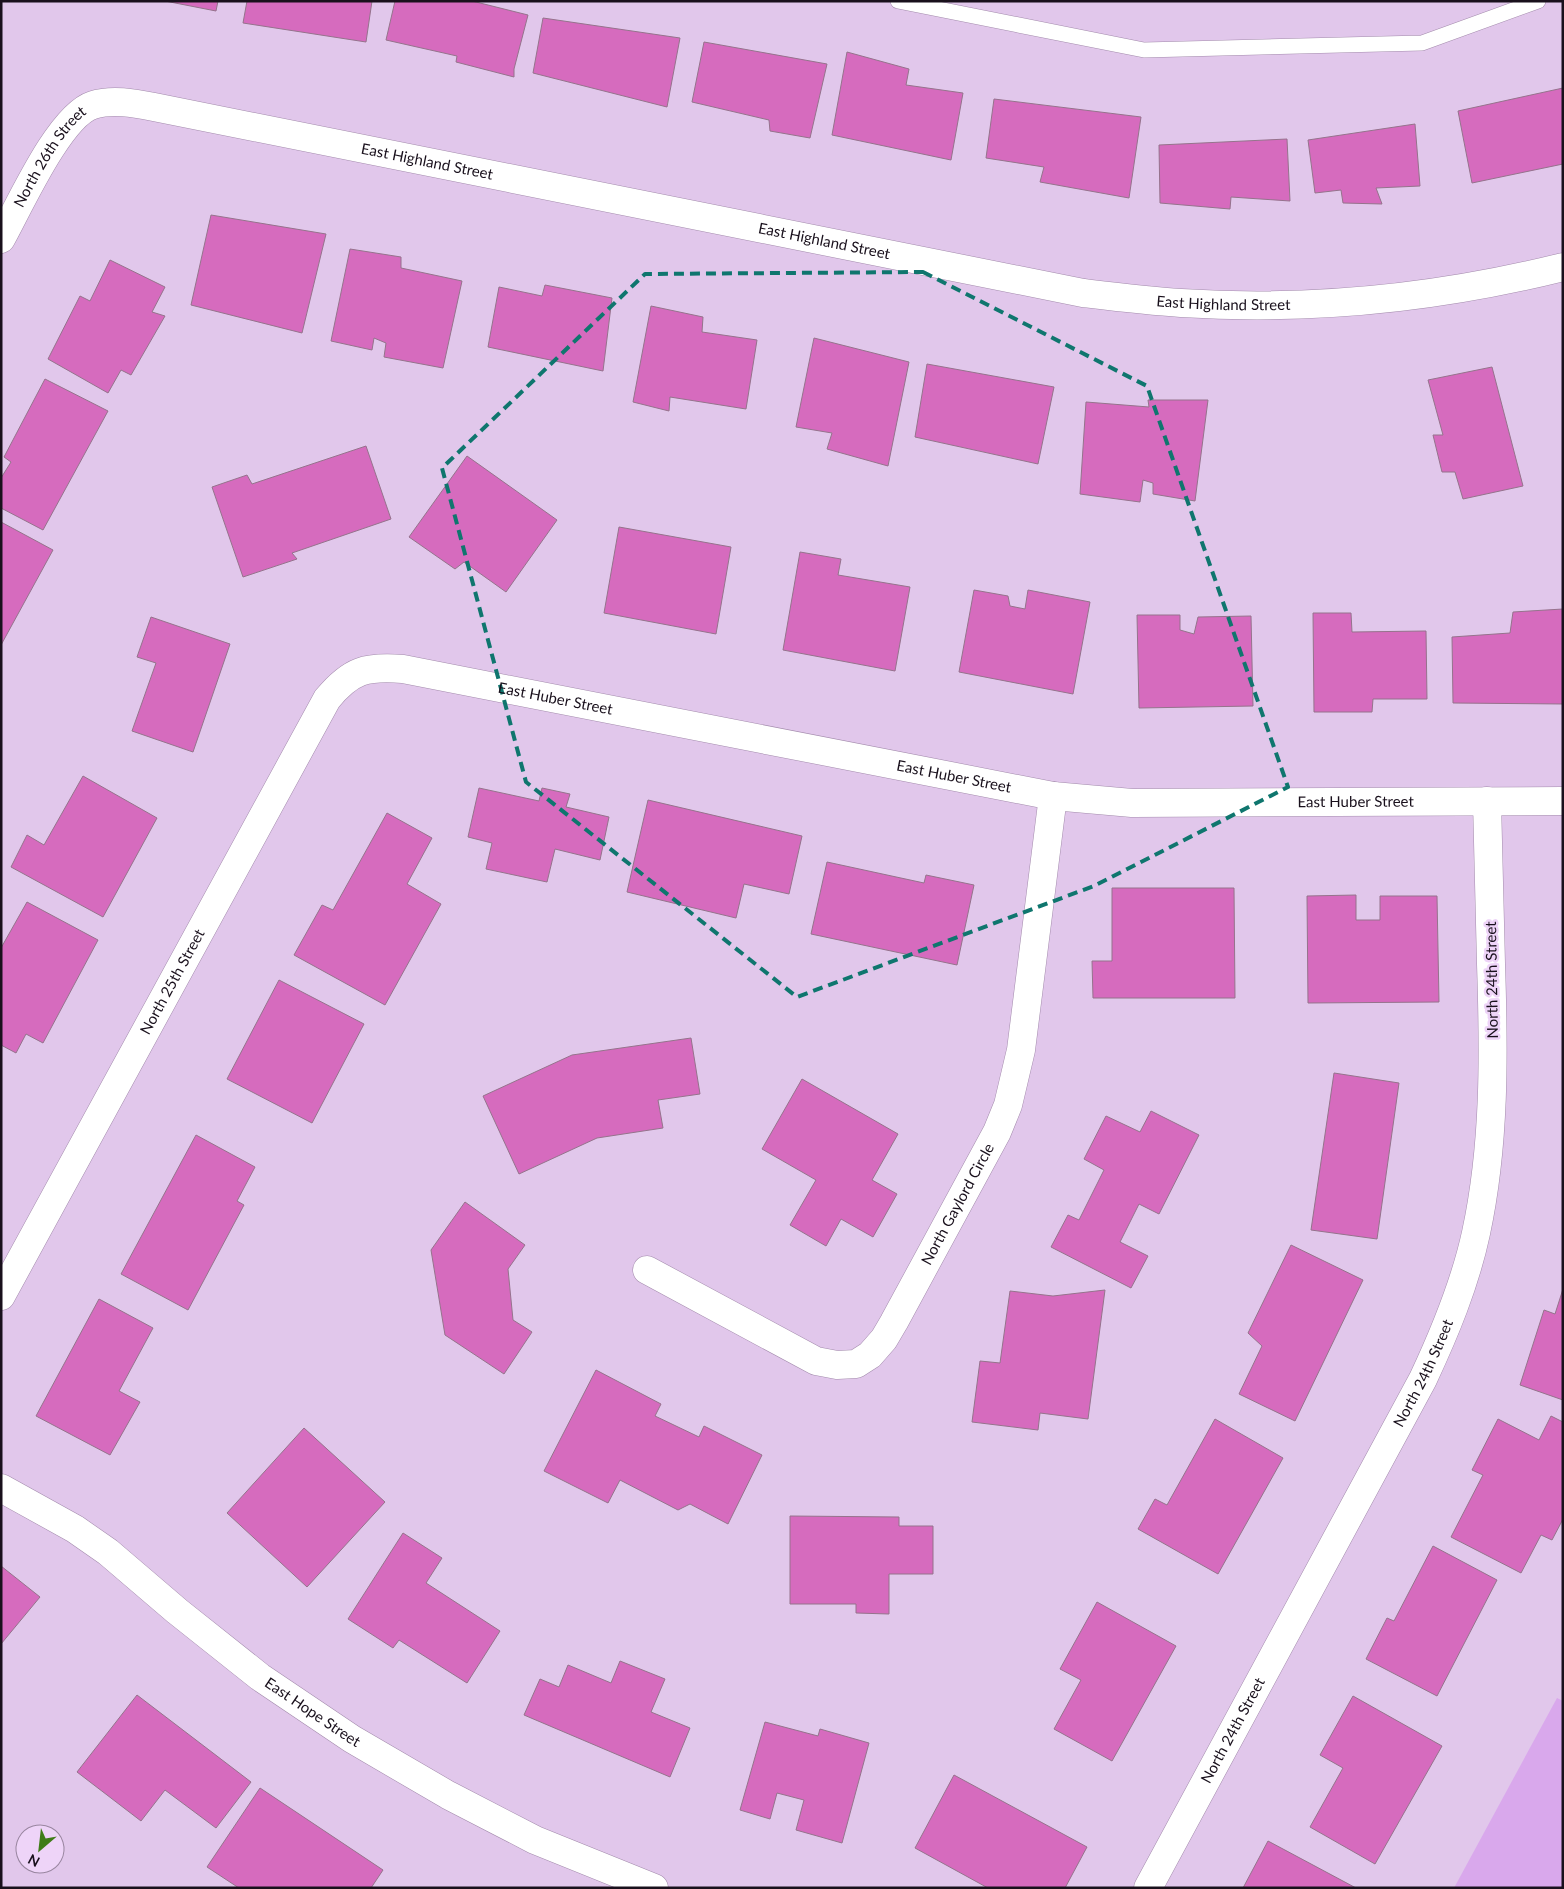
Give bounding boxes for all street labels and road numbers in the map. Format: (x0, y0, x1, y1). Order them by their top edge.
street label: North 26th Street (9, 101, 89, 210)
street label: East Highland Street (360, 139, 495, 183)
street label: East Highland Street (757, 218, 892, 262)
street label: East Highland Street (1156, 291, 1291, 313)
street label: East Huber Street (497, 678, 615, 718)
street label: East Huber Street (895, 756, 1013, 796)
street label: East Huber Street (1297, 792, 1414, 810)
street label: North 24th Street (1481, 921, 1501, 1039)
street label: North 25th Street (136, 925, 208, 1037)
street label: North Gaylord Circle (917, 1140, 997, 1268)
street label: North 24th Street (1389, 1316, 1456, 1430)
street label: East Hope Street (262, 1673, 365, 1750)
street label: North 24th Street (1196, 1674, 1268, 1786)

